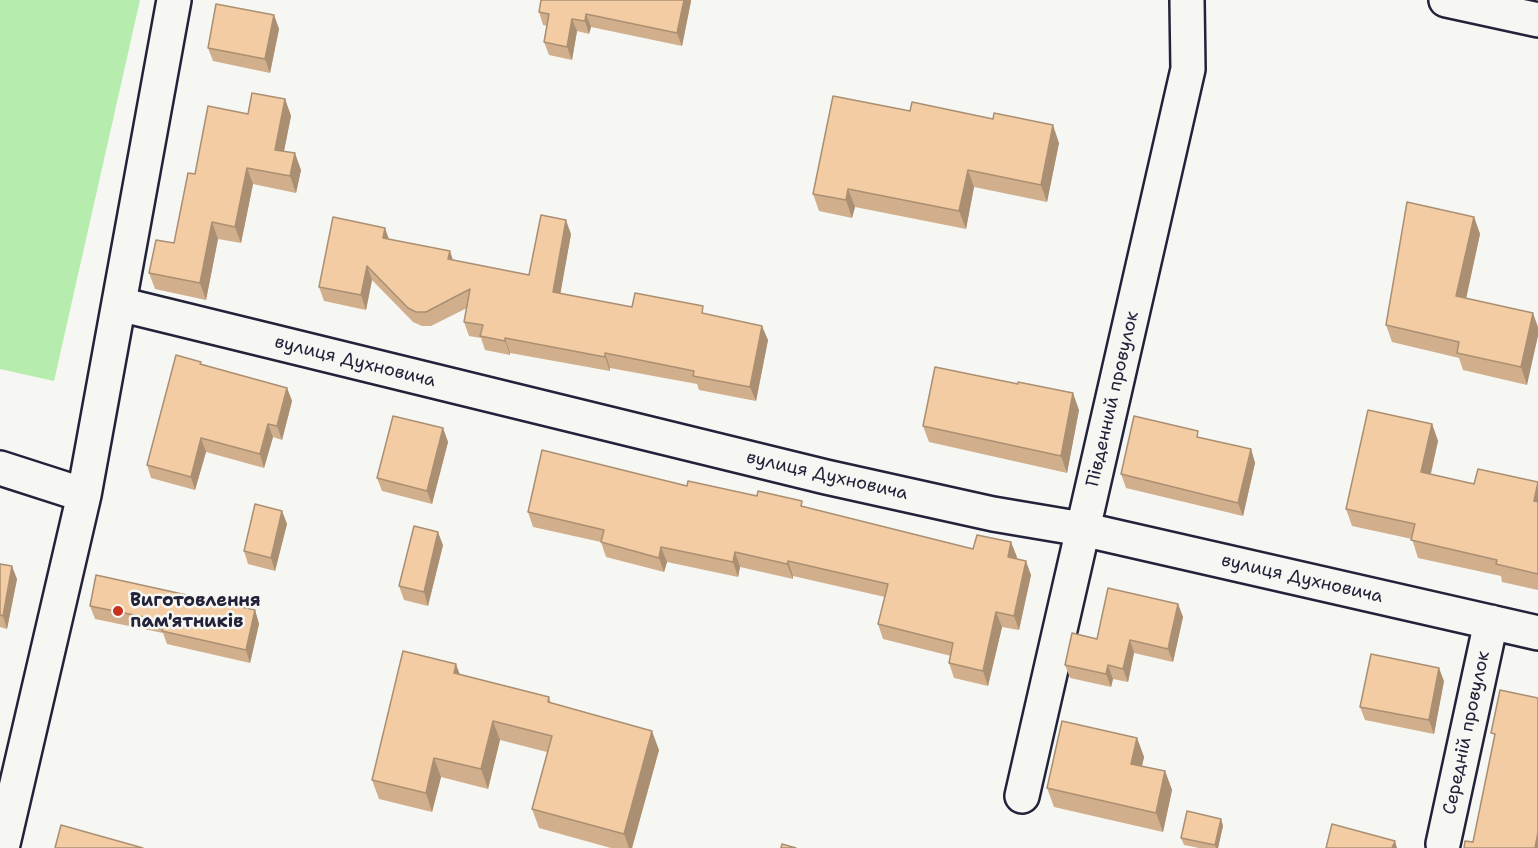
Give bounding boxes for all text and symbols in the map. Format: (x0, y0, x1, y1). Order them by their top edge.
street label: Південний провулок (1082, 309, 1144, 489)
street label: вулиця Духновича (272, 332, 438, 392)
street label: вулиця Духновича (744, 447, 910, 505)
street label: вулиця Духновича (1219, 550, 1385, 608)
place label: Виготовлення пам'ятників (130, 590, 261, 632)
marker: Виготовлення пам'ятників (111, 604, 125, 618)
street label: Середній провулок (1439, 649, 1495, 817)

